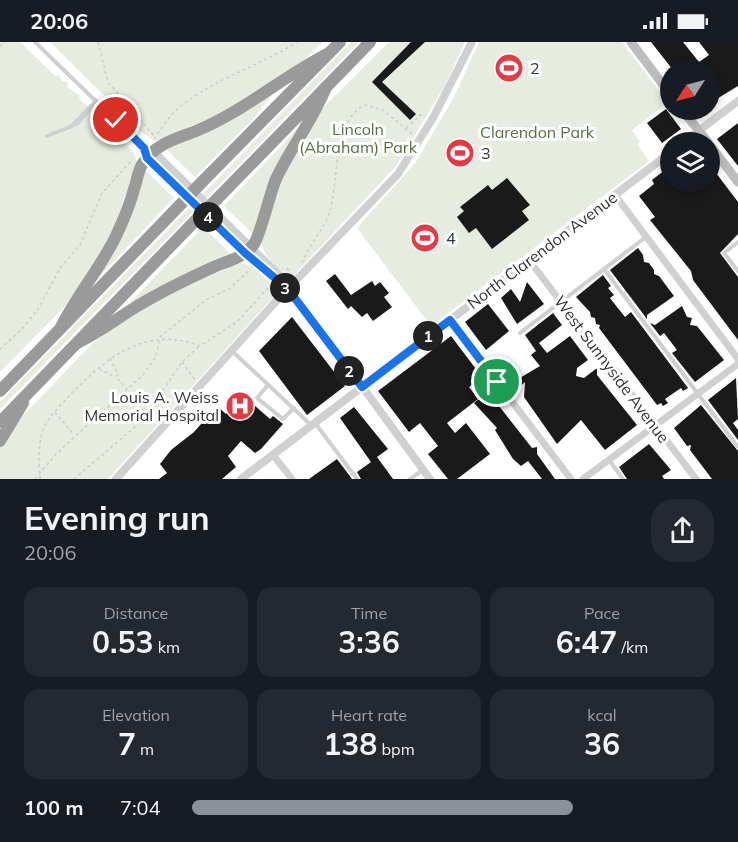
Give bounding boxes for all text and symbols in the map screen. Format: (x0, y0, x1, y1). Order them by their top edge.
text: 20:06 (30, 7, 88, 35)
sports icon: 2 (493, 52, 525, 84)
place label: 2 (530, 58, 540, 78)
north arrow (660, 60, 720, 120)
map controls (660, 60, 720, 192)
pin (90, 94, 141, 145)
icon: check (99, 103, 132, 136)
park label: Lincoln (Abraham) Park (299, 119, 418, 157)
park label: Clarendon Park (480, 122, 595, 142)
button: layers (660, 132, 720, 192)
sports icon: 3 (444, 137, 476, 169)
place label: 3 (481, 143, 491, 163)
street label: North Clarendon Avenue (463, 187, 621, 313)
pin: 4 (193, 202, 223, 232)
text: 4 (203, 207, 213, 227)
sports icon: 4 (409, 222, 441, 254)
place label: 4 (446, 228, 456, 248)
pin: 3 (270, 273, 300, 303)
text: 3 (280, 278, 290, 298)
street label: West Sunnyside Avenue (550, 291, 674, 447)
pin: 1 (413, 321, 443, 351)
text: 1 (423, 326, 433, 346)
pin: 2 (334, 356, 364, 386)
pin (471, 356, 522, 407)
text: 2 (344, 361, 354, 381)
icon: arrive (480, 365, 513, 398)
place label: Louis A. Weiss Memorial Hospital (84, 387, 219, 425)
hospital icon: Louis A. Weiss Memorial Hospital (224, 390, 256, 422)
text: Evening run (24, 497, 210, 538)
button: share (651, 499, 714, 562)
text: 20:06 (24, 540, 77, 565)
text: Distance (104, 603, 168, 623)
text: Time (351, 603, 387, 623)
text: Pace (584, 603, 620, 623)
text: 0.53 (92, 623, 153, 661)
text: 3:36 (338, 623, 400, 661)
text: 6:47 (556, 623, 617, 661)
text: km (153, 637, 180, 657)
text: /km (617, 637, 648, 657)
text: Elevation (102, 705, 170, 725)
text: Heart rate (331, 705, 407, 725)
text: kcal (587, 705, 617, 725)
text: 7 (118, 725, 136, 763)
text: 138 (323, 725, 377, 763)
text: 36 (584, 725, 620, 763)
text: m (136, 739, 154, 759)
text: bpm (377, 739, 415, 759)
text: 100 m (24, 795, 83, 820)
text: 7:04 (120, 795, 161, 820)

